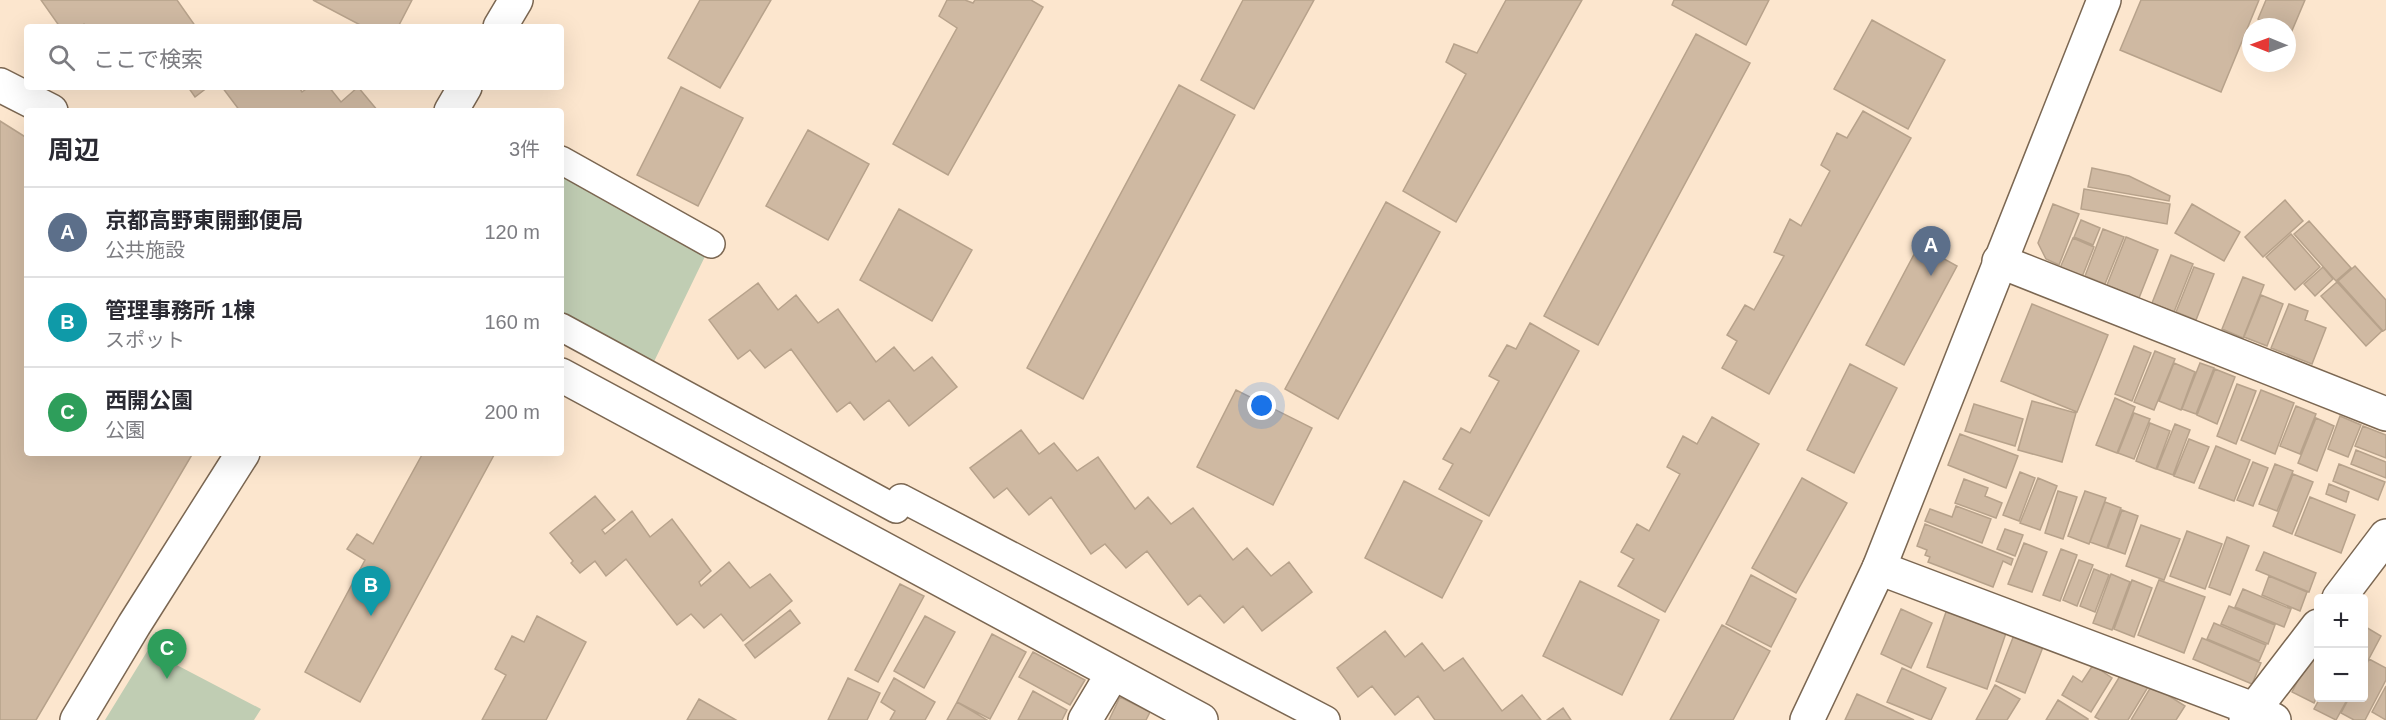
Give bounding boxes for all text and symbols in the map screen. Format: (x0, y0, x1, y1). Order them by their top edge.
north arrow (2242, 18, 2296, 72)
search box (24, 24, 564, 90)
icon: search (45, 41, 78, 74)
text: ここで検索 (93, 47, 203, 72)
text: 周辺 (48, 135, 100, 165)
text: 3件 (509, 138, 540, 160)
text: 京都高野東開郵便局 (105, 208, 303, 233)
text: A (60, 221, 75, 243)
text: 120 m (484, 221, 540, 243)
pin: A (1912, 226, 1950, 276)
text: 公共施設 (105, 239, 185, 261)
text: 管理事務所 1棟 (105, 298, 255, 323)
text: B (60, 311, 75, 333)
text: 160 m (484, 311, 540, 333)
text: スポット (105, 329, 185, 351)
text: 西開公園 (105, 388, 193, 413)
your location (1247, 391, 1276, 420)
text: C (60, 401, 75, 423)
text: 200 m (484, 401, 540, 423)
text: 公園 (105, 419, 145, 441)
pin: B (352, 566, 391, 616)
map controls (2314, 594, 2368, 702)
button: + (2314, 594, 2368, 648)
pin: C (148, 630, 186, 679)
button: − (2314, 648, 2368, 702)

